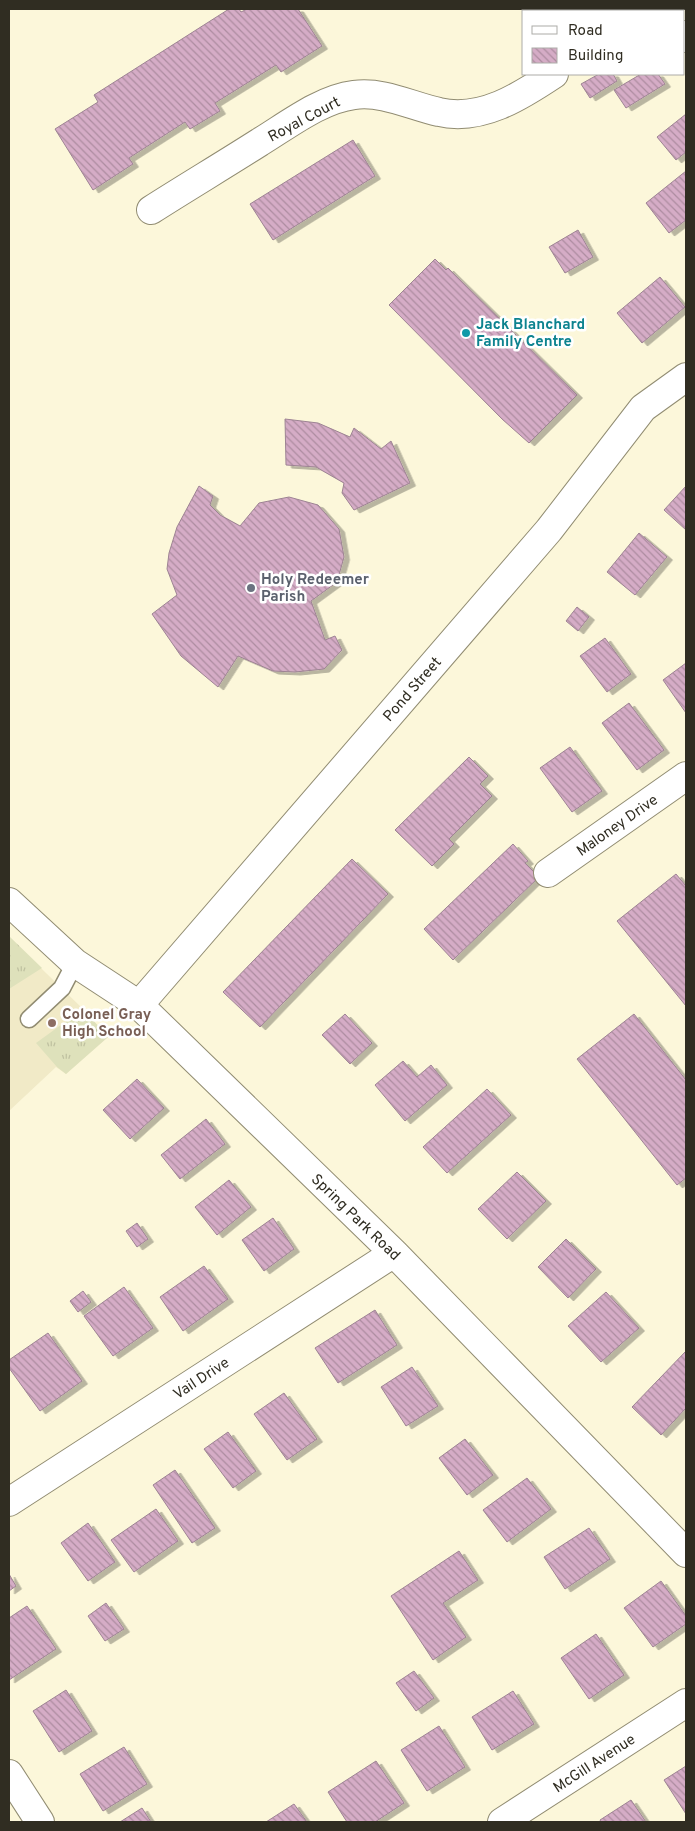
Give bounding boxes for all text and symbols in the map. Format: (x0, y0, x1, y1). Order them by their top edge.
legend (522, 10, 685, 75)
text: Road (568, 22, 603, 41)
text: Building (568, 47, 623, 66)
street label: Royal Court (265, 93, 344, 147)
place label: Jack Blanchard Family Centre (476, 316, 585, 352)
marker: Jack Blanchard Family Centre (460, 327, 472, 339)
place label: Holy Redeemer Parish (261, 571, 370, 607)
marker: Holy Redeemer Parish (245, 582, 257, 594)
street label: Pond Street (380, 654, 446, 726)
street label: Maloney Drive (573, 791, 662, 861)
place label: Colonel Gray High School (62, 1006, 152, 1042)
marker: Colonel Gray High School (46, 1017, 58, 1029)
street label: Spring Park Road (306, 1171, 404, 1265)
street label: Vail Drive (170, 1354, 234, 1404)
street label: McGill Avenue (550, 1731, 640, 1798)

